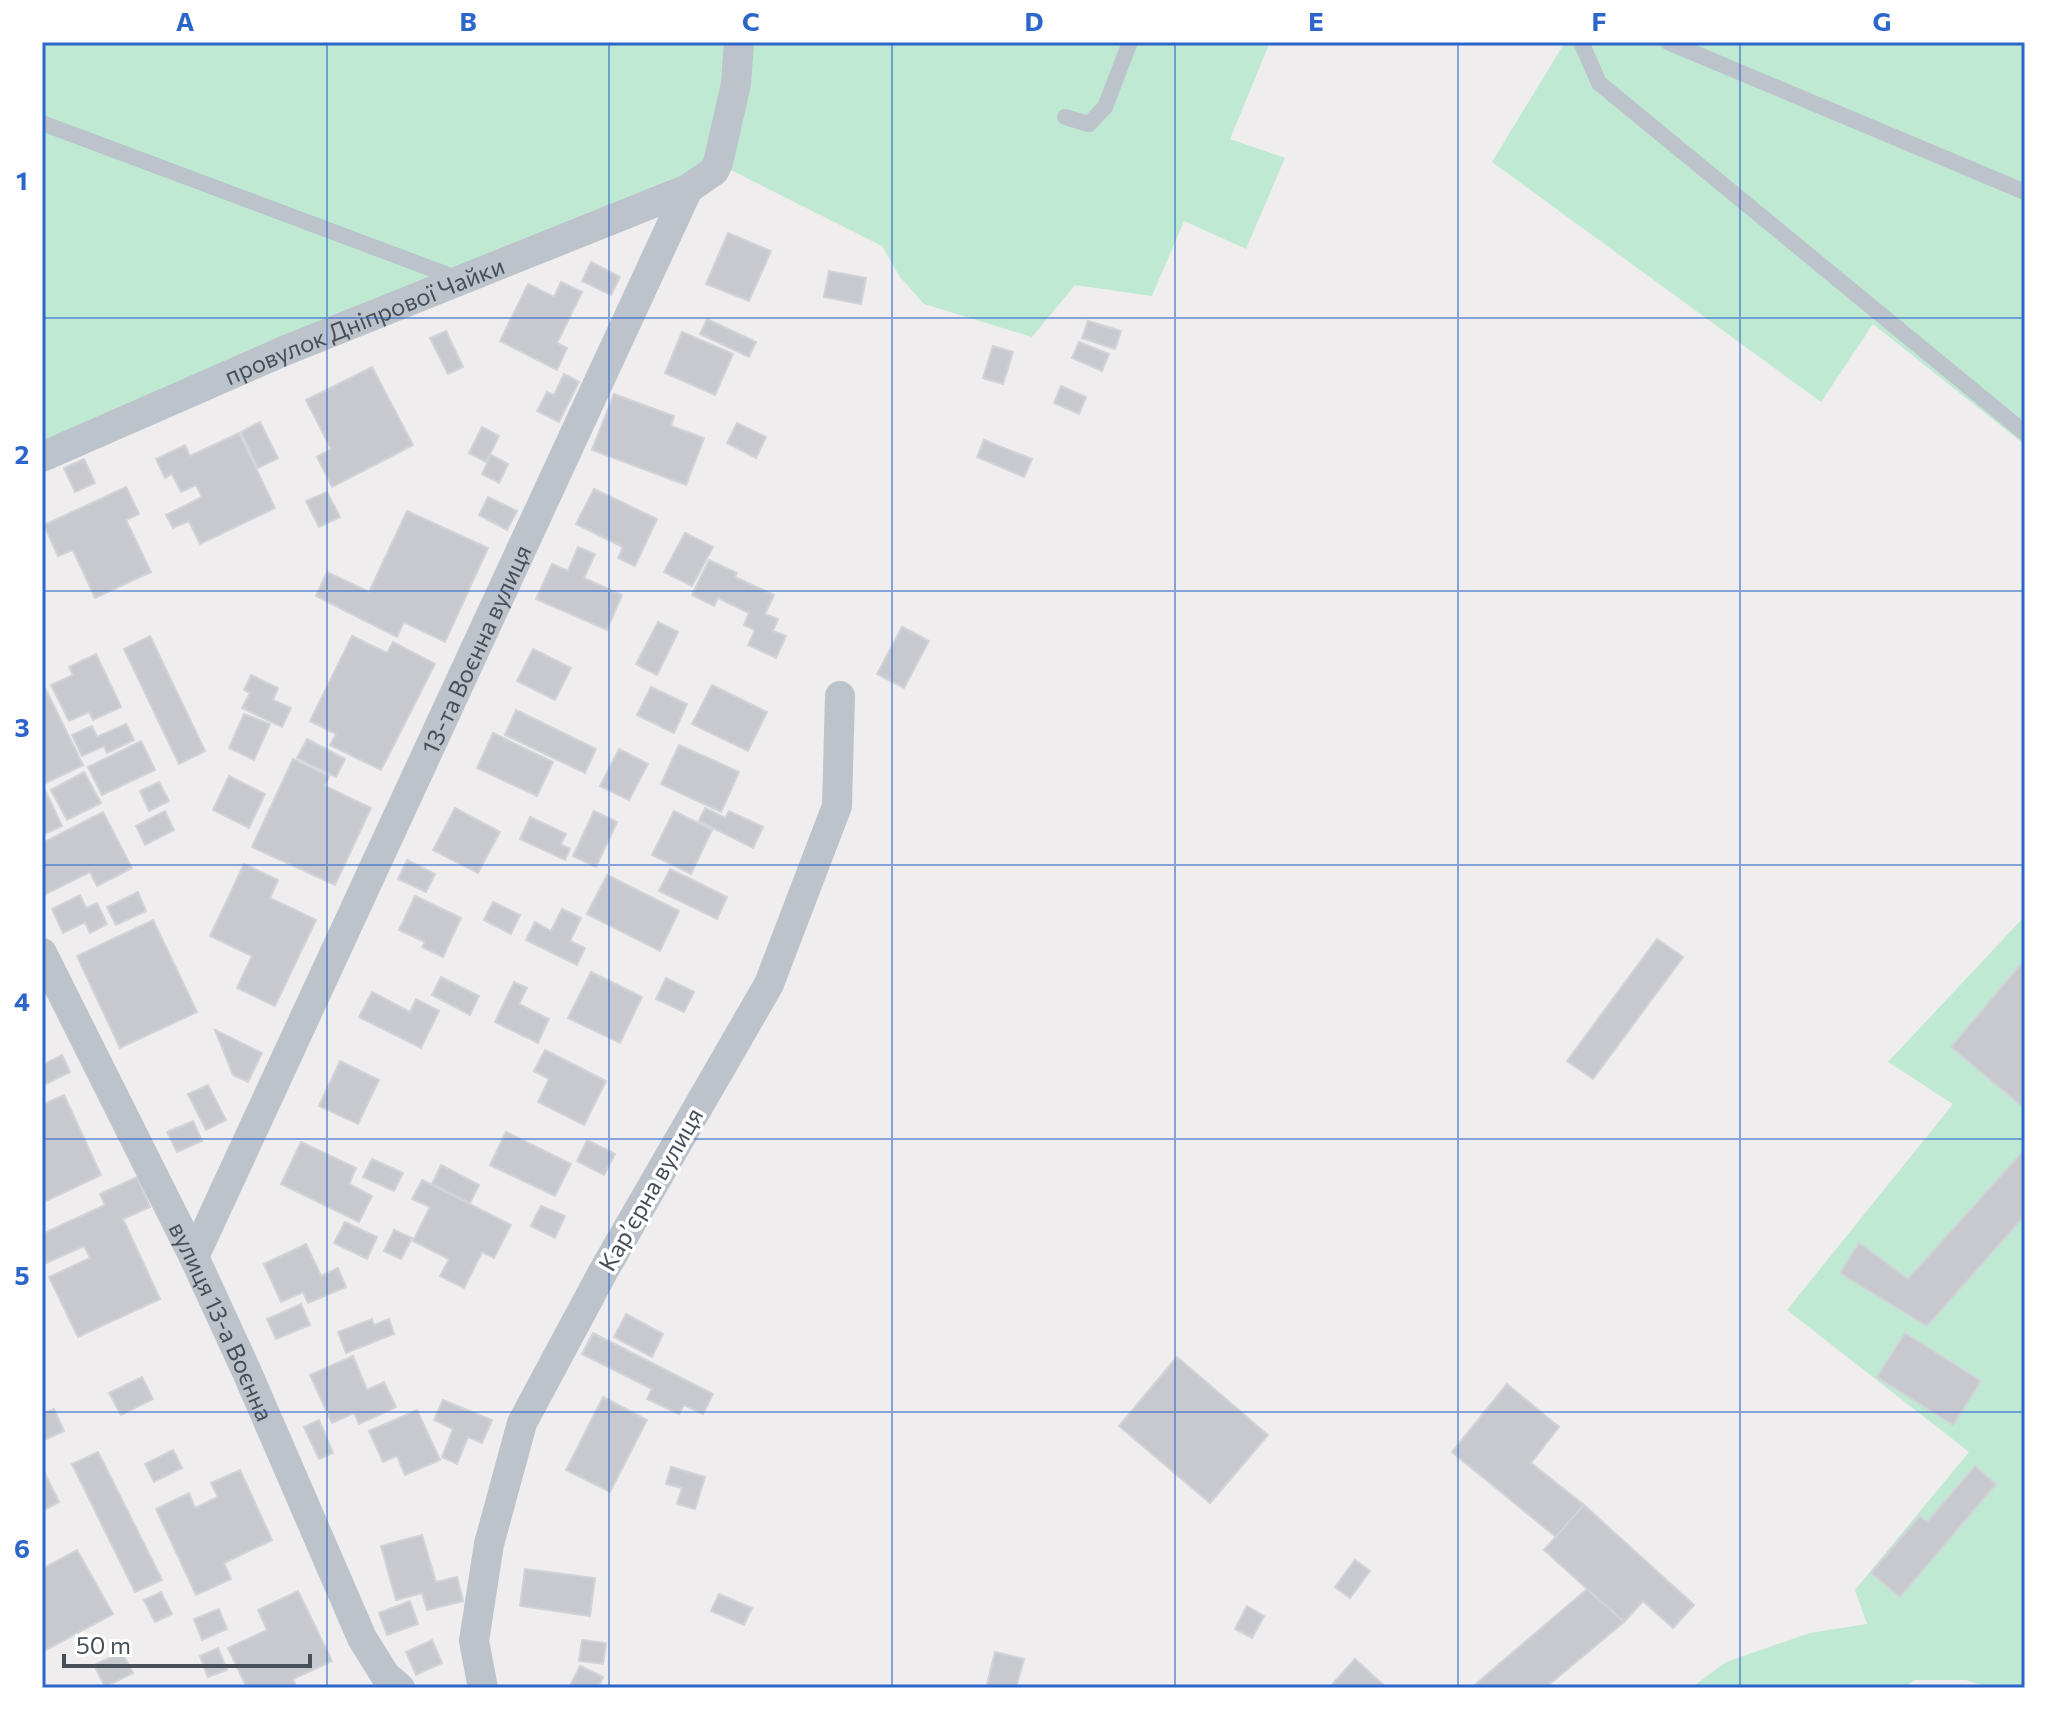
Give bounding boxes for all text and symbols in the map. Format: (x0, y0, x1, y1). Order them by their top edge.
text: A (176, 5, 195, 36)
text: B (459, 5, 477, 36)
text: C (742, 5, 760, 36)
text: D (1024, 5, 1044, 36)
text: E (1308, 5, 1324, 36)
text: F (1591, 5, 1607, 36)
text: G (1873, 5, 1891, 36)
text: 1 (16, 164, 28, 195)
street label: провулок Дніпрової Чайки (220, 250, 508, 390)
text: 2 (15, 438, 29, 469)
street label: 13-та Воєнна вулиця (414, 540, 536, 758)
text: 3 (14, 711, 30, 742)
text: 4 (14, 985, 30, 1016)
street label: Карʼєрна вулиця (592, 1102, 708, 1276)
street label: вулиця 13-а Воєнна (164, 1217, 281, 1425)
text: 5 (14, 1259, 30, 1290)
text: 6 (14, 1532, 30, 1563)
scale bar (64, 1618, 310, 1668)
text: 50 m (76, 1630, 131, 1659)

